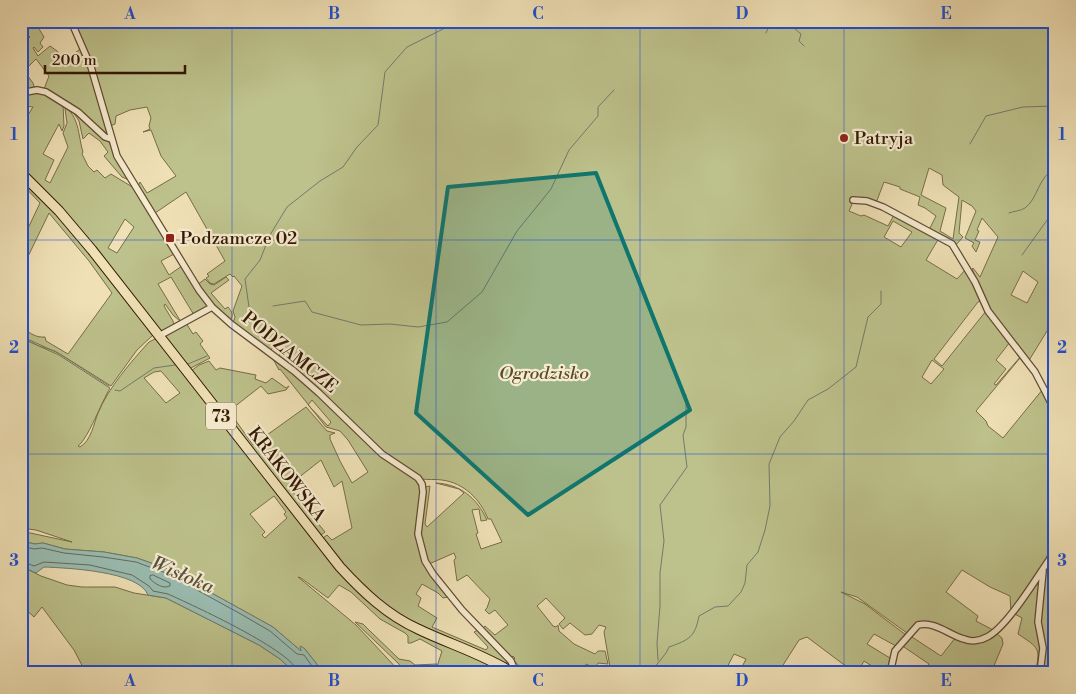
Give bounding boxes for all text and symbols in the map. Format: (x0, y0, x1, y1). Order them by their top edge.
text: A (123, 4, 136, 24)
text: B (328, 4, 340, 24)
text: C (532, 4, 544, 24)
text: D (736, 4, 749, 24)
text: E (940, 4, 952, 24)
scale bar (45, 42, 185, 74)
text: 200 m (52, 51, 97, 70)
text: 1 (10, 125, 18, 145)
text: 1 (1058, 125, 1066, 145)
place label: Patryja (854, 127, 914, 150)
marker: Patryja (838, 132, 850, 144)
place label: Podzamcze 02 (180, 227, 297, 250)
marker: Podzamcze 02 (164, 232, 176, 244)
street label: PODZAMCZE (237, 307, 342, 398)
text: 2 (9, 338, 19, 358)
text: 2 (1057, 338, 1067, 358)
park label: Ogrodzisko (499, 362, 589, 385)
road number: 73 (206, 402, 236, 430)
street label: KRAKOWSKA (242, 422, 331, 527)
text: 3 (9, 551, 19, 571)
water label: Wisłoka (148, 551, 218, 599)
text: 3 (1057, 551, 1067, 571)
text: A (123, 671, 136, 691)
text: B (328, 671, 340, 691)
text: C (532, 671, 544, 691)
text: D (736, 671, 749, 691)
text: E (940, 671, 952, 691)

